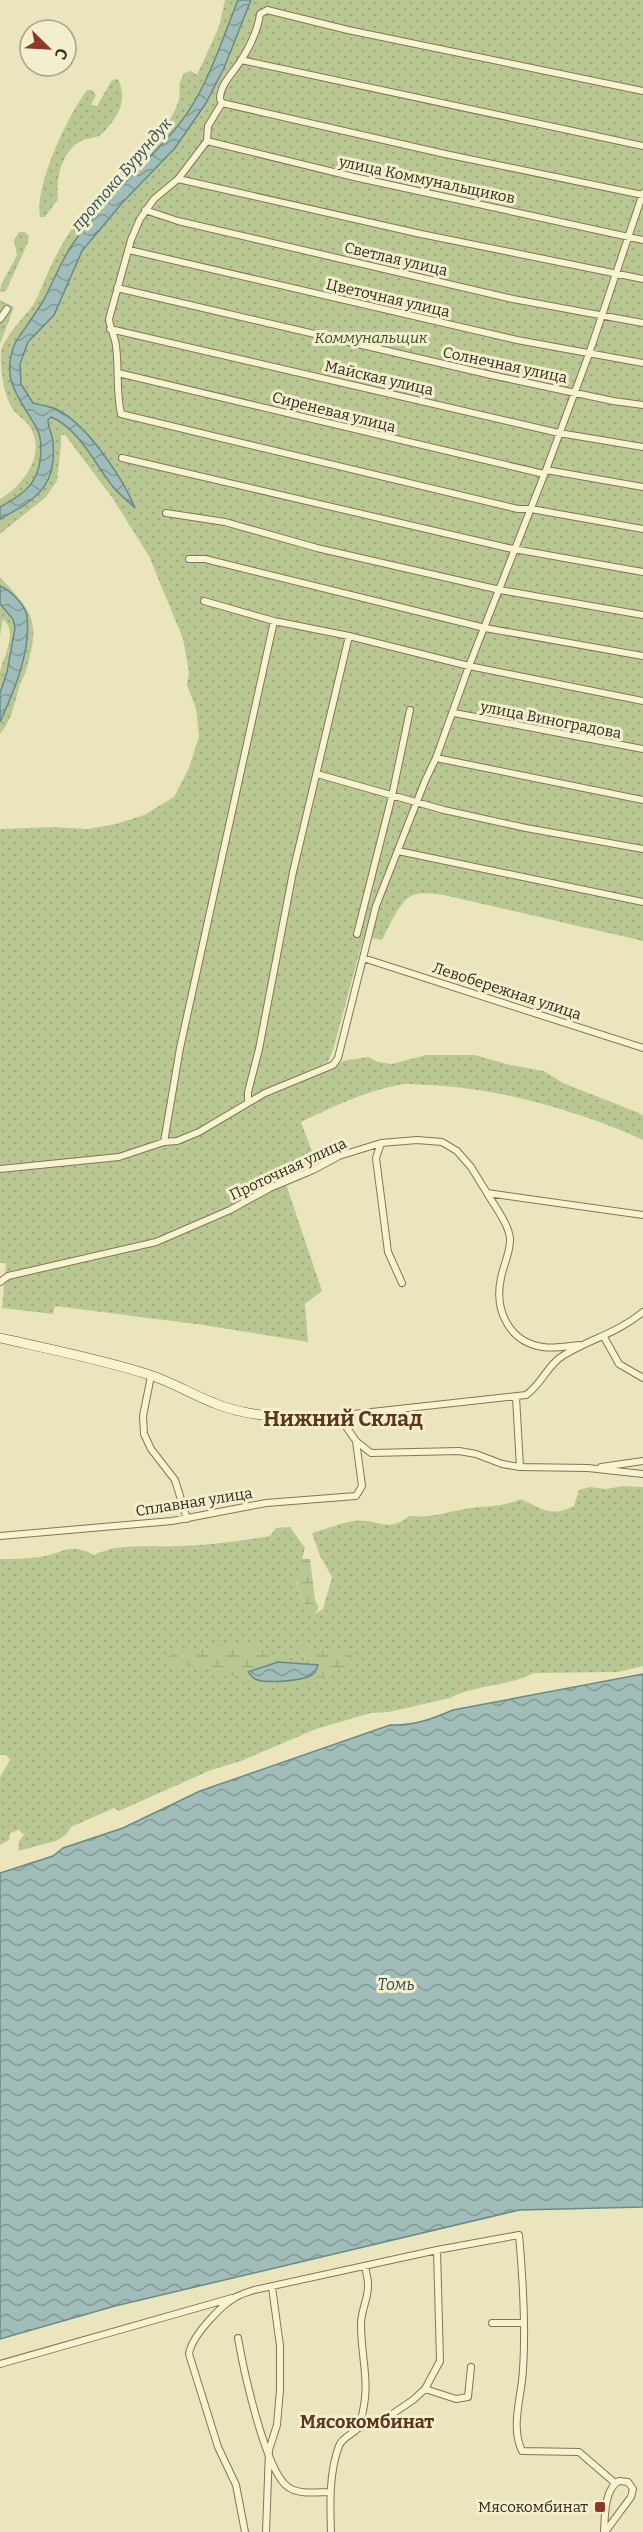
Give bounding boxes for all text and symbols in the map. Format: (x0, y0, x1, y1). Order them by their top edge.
north arrow (18, 18, 78, 78)
text: С (51, 45, 72, 62)
water label: протока Бурундук (66, 113, 176, 236)
street label: улица Коммунальщиков (336, 152, 517, 207)
street label: Светлая улица (343, 238, 449, 280)
street label: Цветочная улица (324, 275, 452, 321)
park label: Коммунальщик (314, 329, 428, 347)
street label: Солнечная улица (441, 343, 569, 387)
street label: Майская улица (323, 357, 435, 399)
street label: Сиреневая улица (270, 388, 398, 436)
street label: улица Виноградова (478, 697, 623, 743)
street label: Левобережная улица (430, 958, 584, 1024)
street label: Проточная улица (227, 1134, 349, 1204)
district label: Нижний Склад (263, 1406, 423, 1432)
street label: Сплавная улица (134, 1484, 254, 1520)
water label: Томь (378, 1975, 414, 1994)
district label: Мясокомбинат (300, 2411, 434, 2433)
place label: Мясокомбинат (478, 2498, 588, 2516)
marker: Мясокомбинат (593, 2500, 607, 2514)

